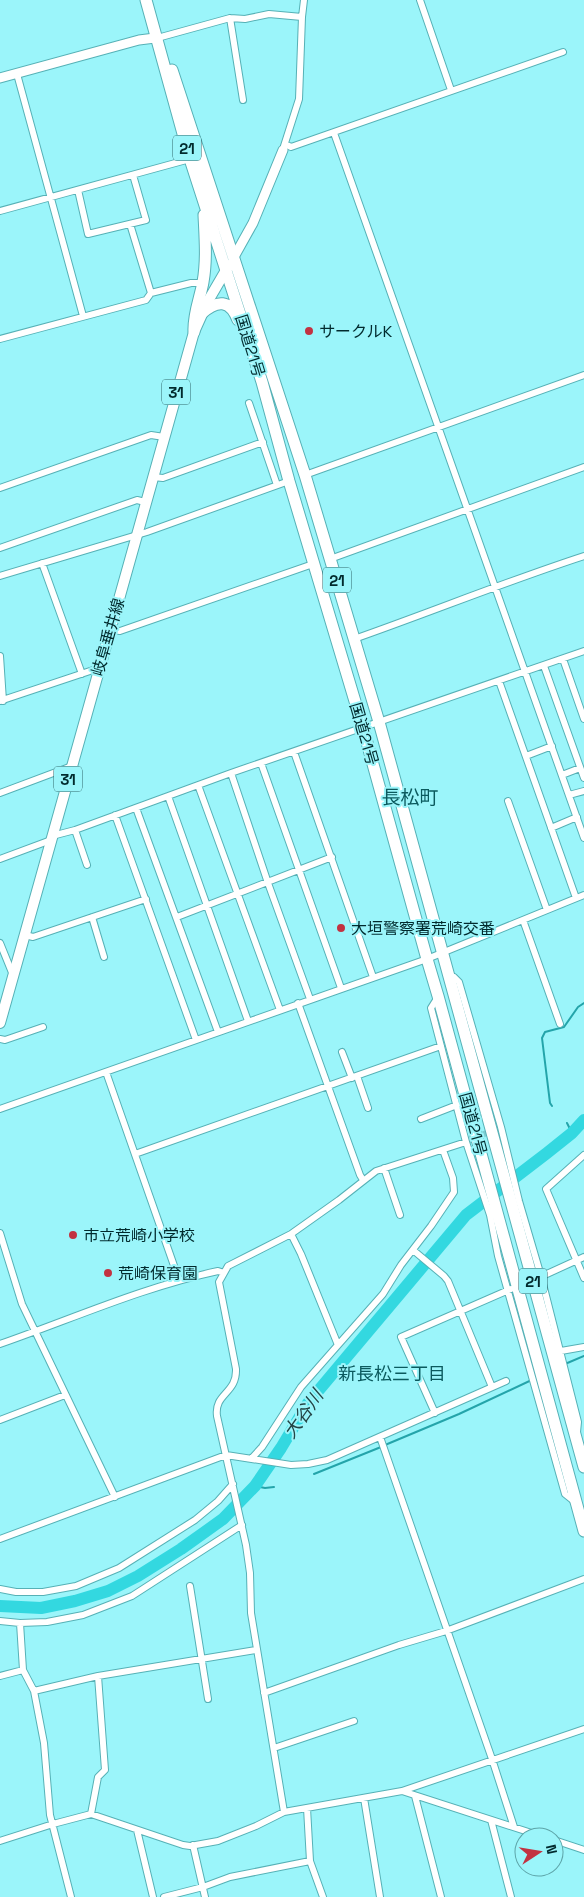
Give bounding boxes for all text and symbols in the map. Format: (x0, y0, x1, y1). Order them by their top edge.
road number: 21 (173, 136, 201, 160)
street label: 国道21号 (231, 312, 269, 380)
place label: サークルK (319, 321, 393, 342)
marker: サークルK (303, 325, 315, 337)
road number: 31 (162, 380, 190, 404)
road number: 21 (323, 568, 351, 592)
street label: 岐阜垂井線 (87, 596, 129, 678)
street label: 国道21号 (345, 700, 383, 768)
road number: 31 (54, 766, 82, 792)
district label: 長松町 (381, 785, 439, 810)
place label: 大垣警察署荒崎交番 (351, 918, 495, 939)
marker: 大垣警察署荒崎交番 (335, 922, 347, 934)
street label: 国道21号 (455, 1090, 491, 1158)
place label: 市立荒崎小学校 (83, 1225, 195, 1246)
marker: 市立荒崎小学校 (67, 1229, 79, 1241)
place label: 荒崎保育園 (118, 1263, 198, 1284)
marker: 荒崎保育園 (102, 1267, 114, 1279)
road number: 21 (519, 1268, 547, 1294)
district label: 新長松三丁目 (338, 1362, 446, 1385)
water label: 大谷川 (278, 1384, 329, 1443)
north arrow (514, 1827, 564, 1877)
text: N (542, 1843, 561, 1856)

